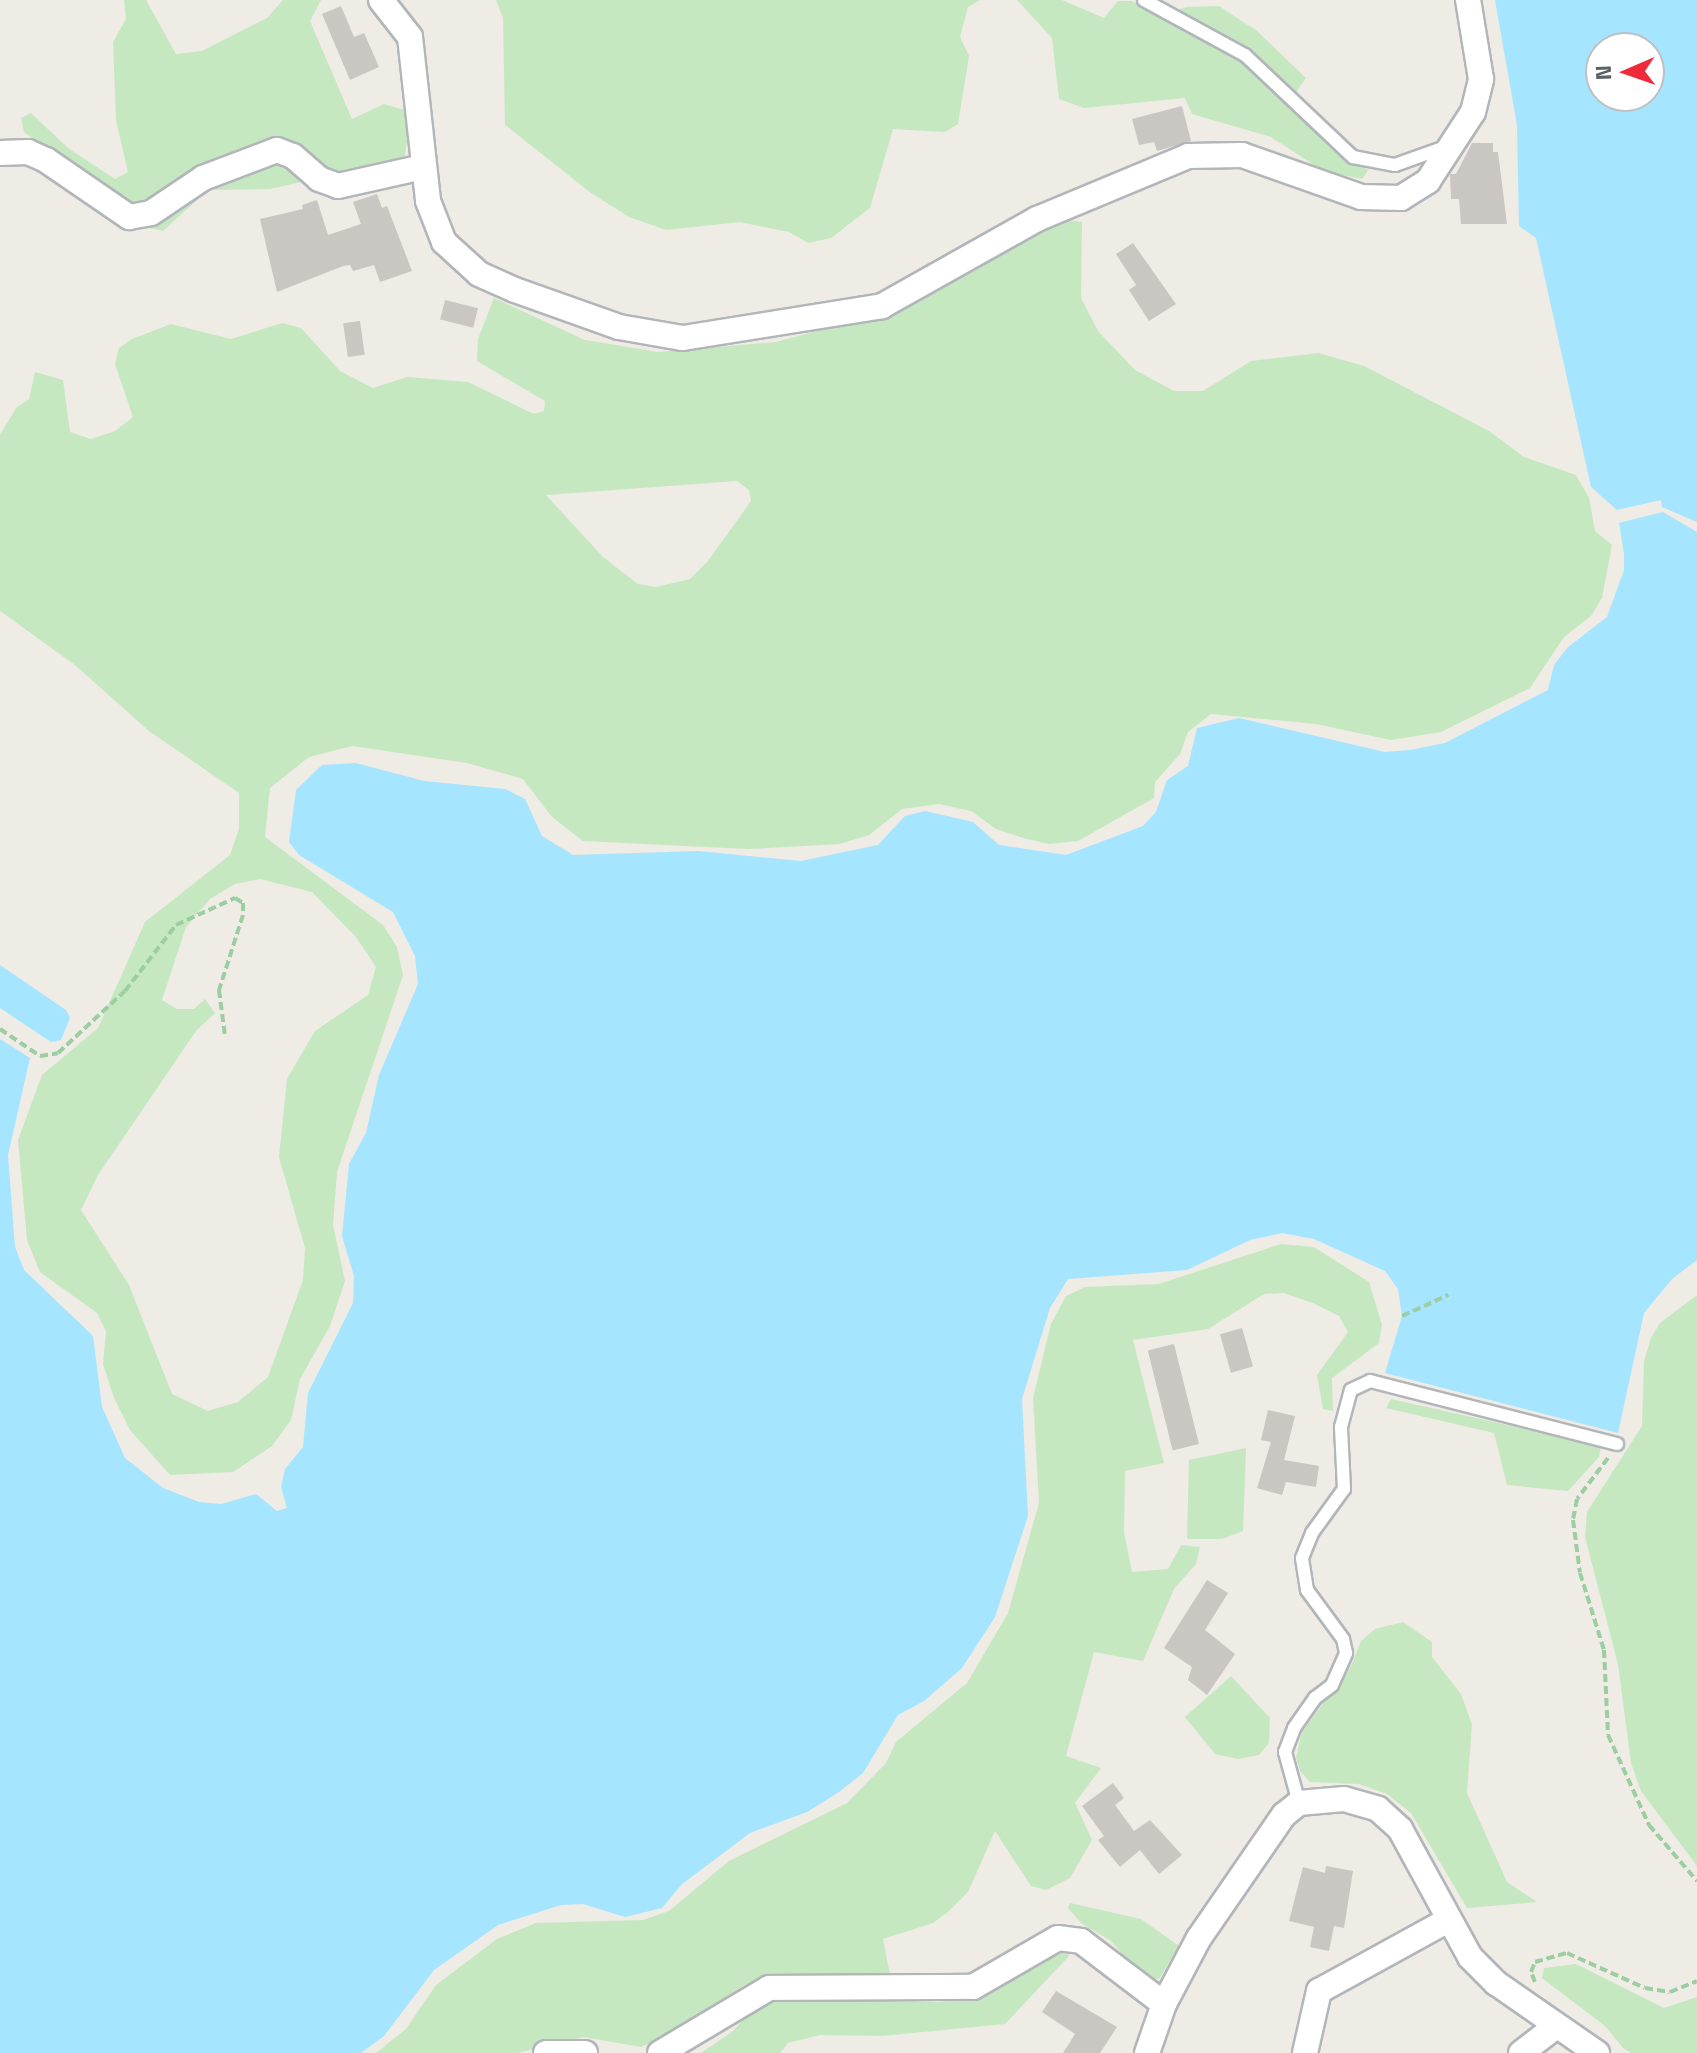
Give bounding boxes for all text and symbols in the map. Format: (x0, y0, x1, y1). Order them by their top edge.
north arrow (1585, 32, 1665, 112)
text: N (1586, 65, 1620, 81)

